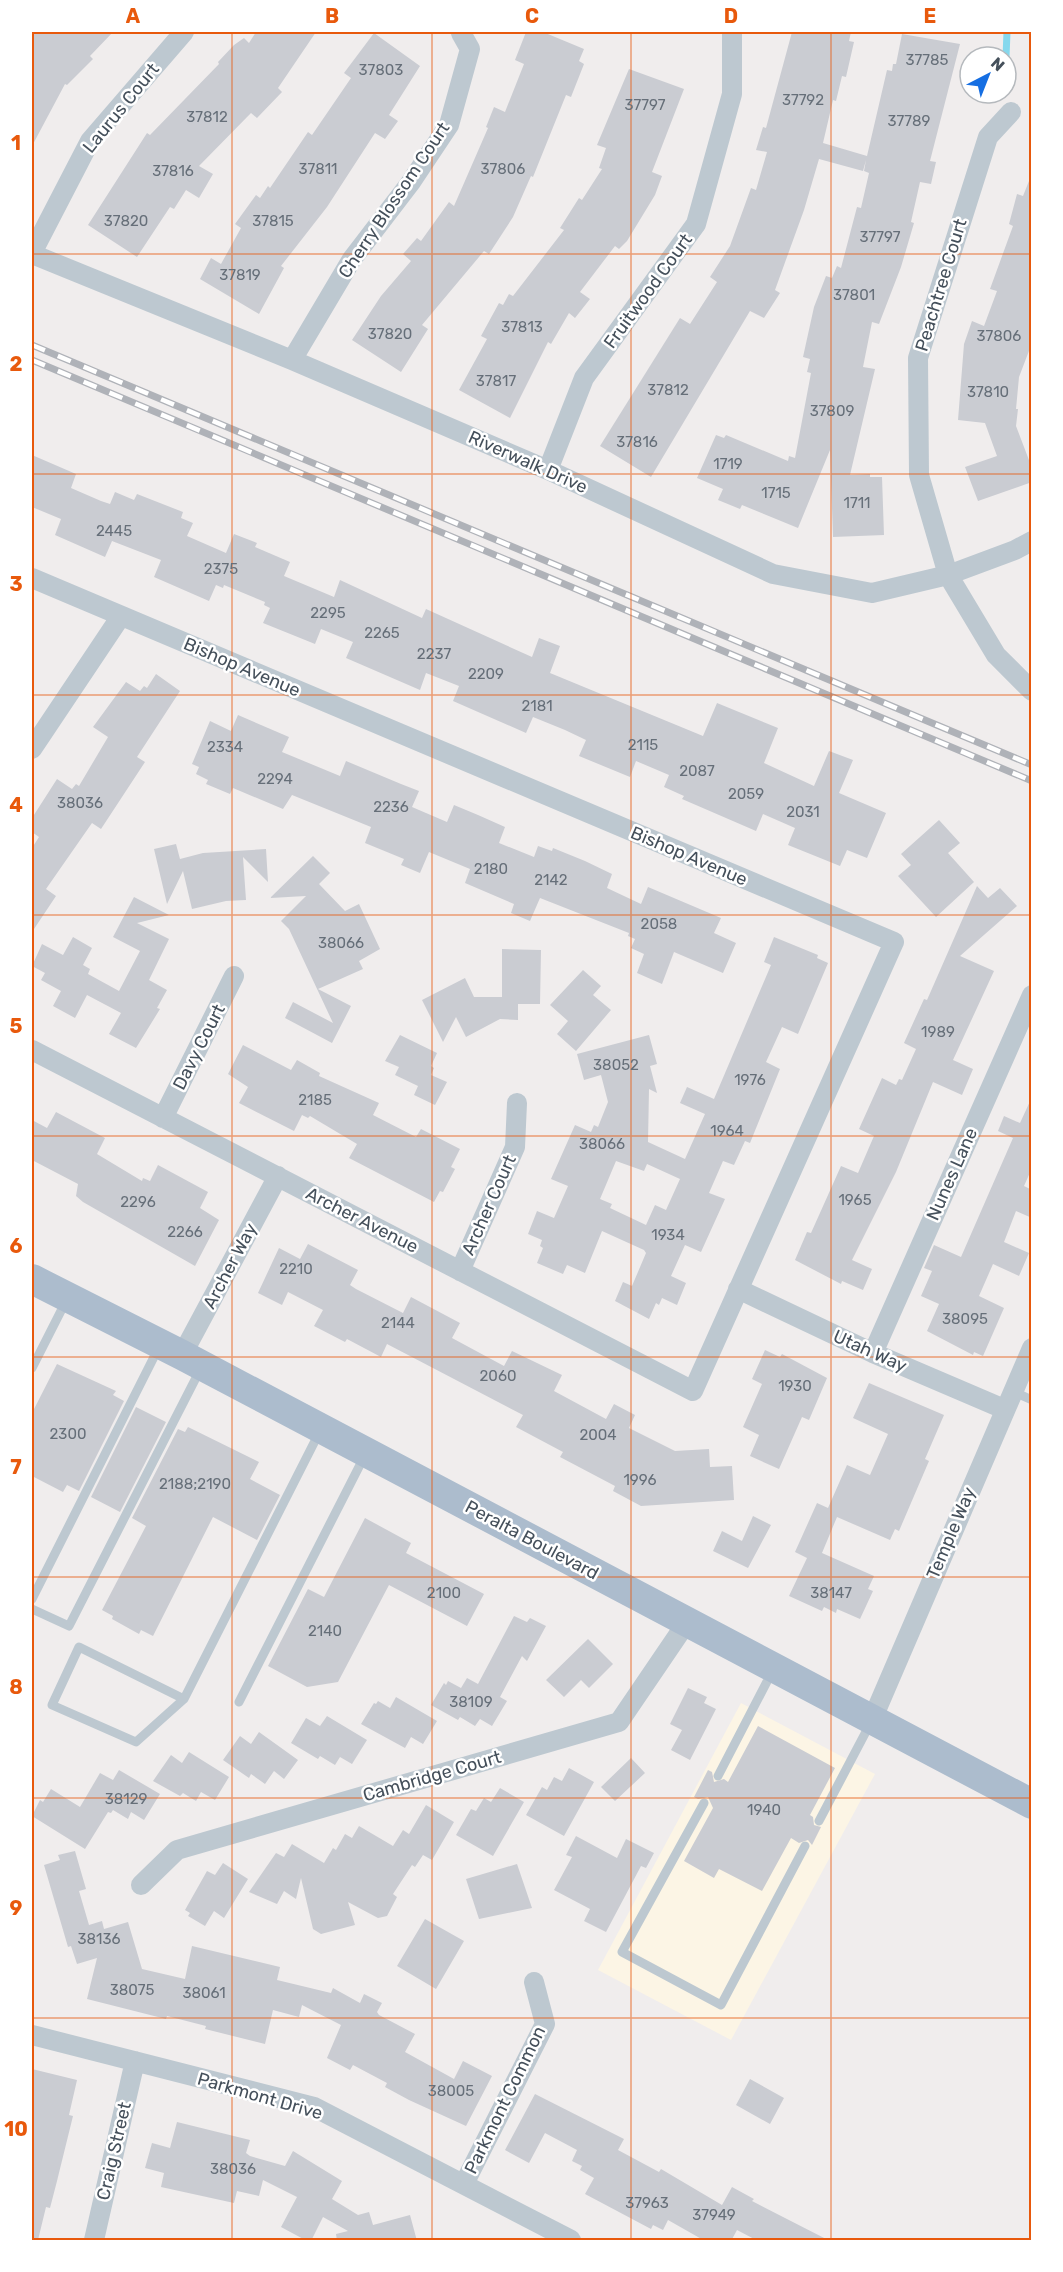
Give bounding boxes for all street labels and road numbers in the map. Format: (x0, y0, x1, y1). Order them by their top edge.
street label: Laurus Court (78, 59, 164, 157)
street label: Cherry Blossom Court (334, 118, 454, 282)
street label: Peachtree Court (910, 216, 972, 354)
street label: Fruitwood Court (599, 229, 697, 353)
street label: Riverwalk Drive (465, 426, 591, 498)
street label: Bishop Avenue (180, 633, 304, 701)
street label: Bishop Avenue (627, 822, 751, 890)
street label: Davy Court (168, 1001, 230, 1093)
street label: Nunes Lane (922, 1124, 982, 1224)
street label: Archer Court (457, 1151, 521, 1259)
street label: Archer Avenue (302, 1182, 422, 1258)
street label: Archer Way (198, 1219, 262, 1313)
street label: Utah Way (830, 1325, 910, 1377)
street label: Temple Way (922, 1484, 980, 1582)
street label: Peralta Boulevard (461, 1496, 603, 1584)
street label: Cambridge Court (360, 1746, 504, 1806)
street label: Parkmont Common (460, 2023, 550, 2177)
street label: Parkmont Drive (195, 2068, 325, 2124)
street label: Craig Street (92, 2100, 136, 2202)

